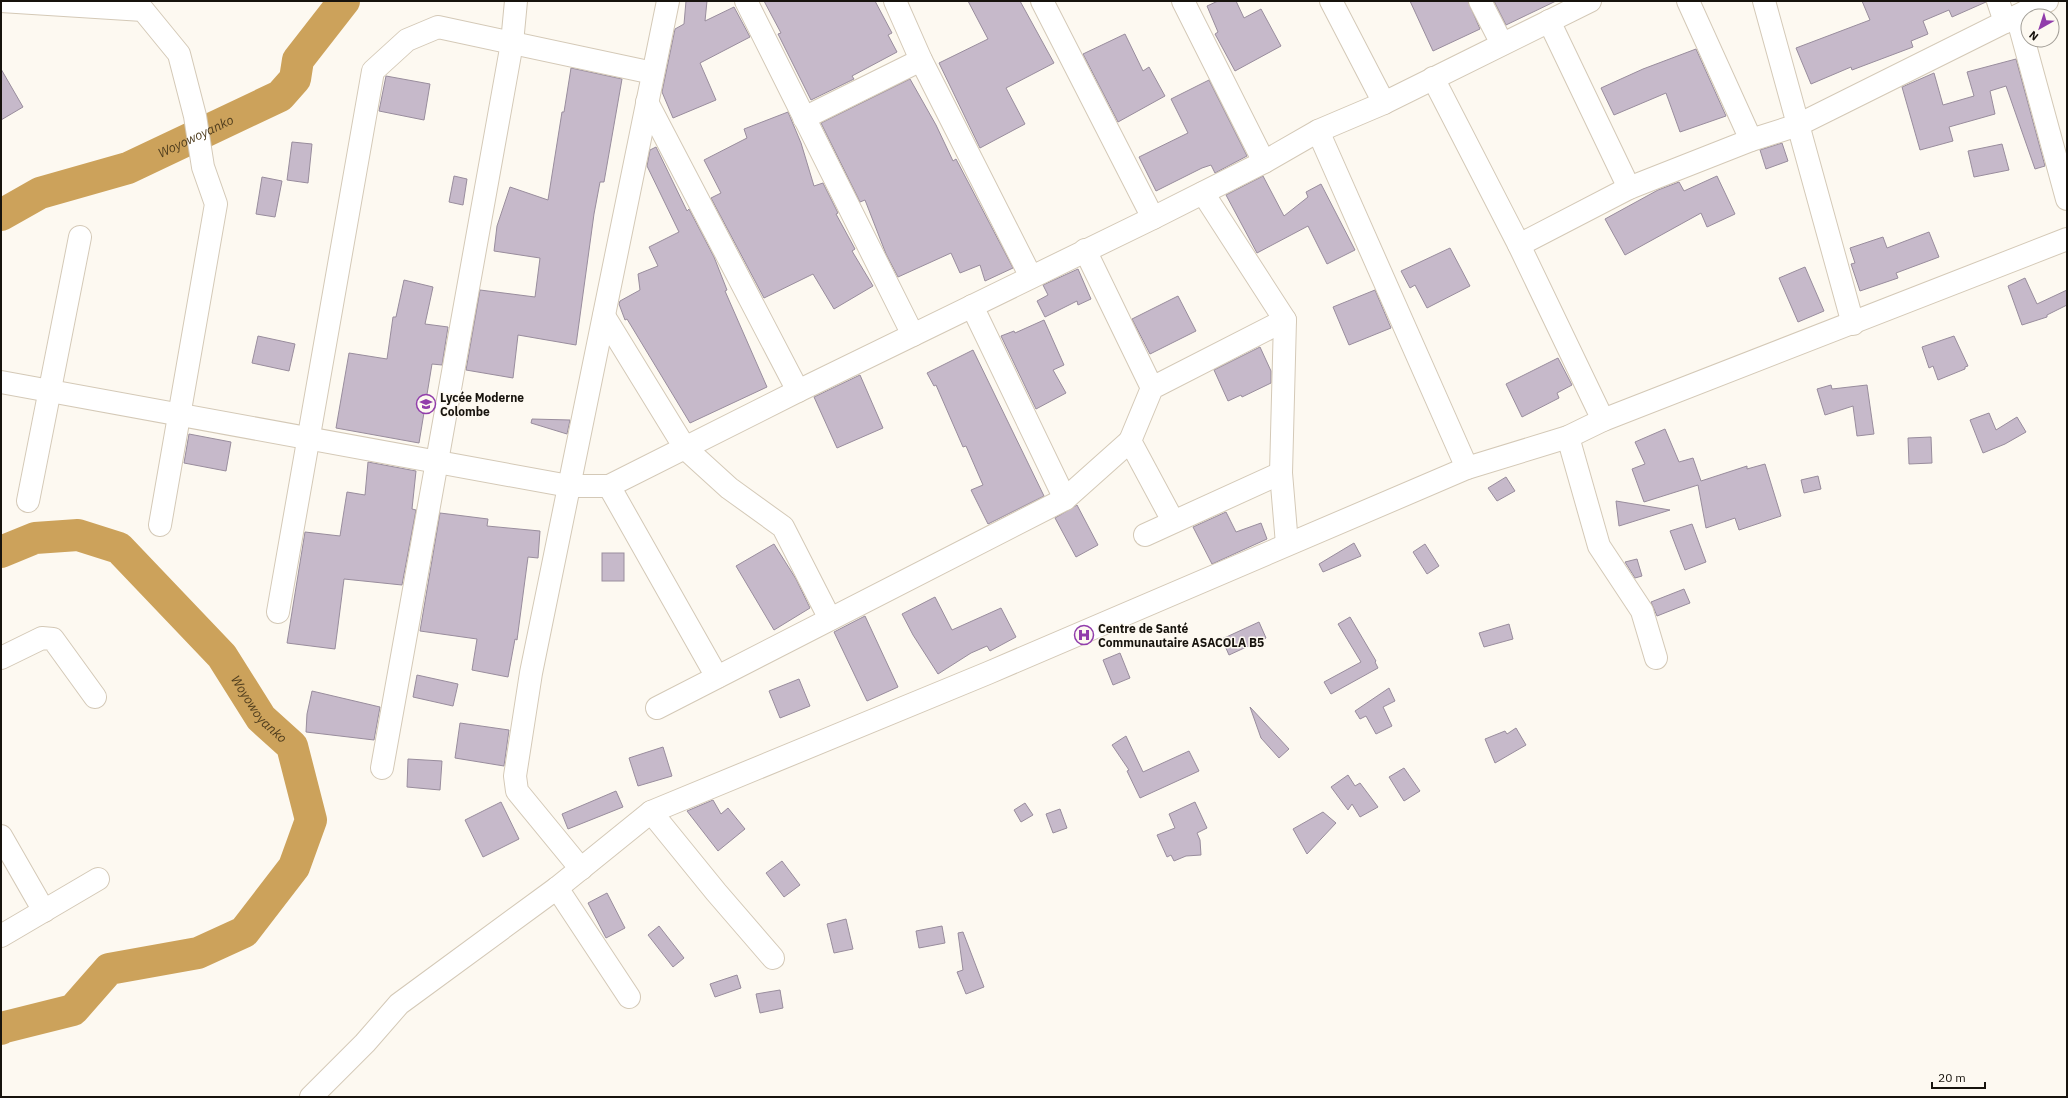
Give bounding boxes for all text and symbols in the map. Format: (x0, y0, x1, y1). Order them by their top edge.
north arrow (2020, 8, 2060, 48)
text: N (2026, 28, 2041, 44)
water label: Woyowoyanko (155, 111, 236, 161)
place label: Lycée Moderne Colombe (440, 390, 524, 419)
school or university icon: Lycée Moderne Colombe (415, 393, 437, 415)
place label: Centre de Santé Communautaire ASACOLA B5 (1098, 621, 1264, 650)
hospital icon: Centre de Santé Communautaire ASACOLA B5 (1073, 624, 1095, 646)
water label: Woyowoyanko (228, 672, 291, 746)
scale bar (1932, 1064, 1985, 1090)
text: 20 m (1938, 1070, 1966, 1085)

